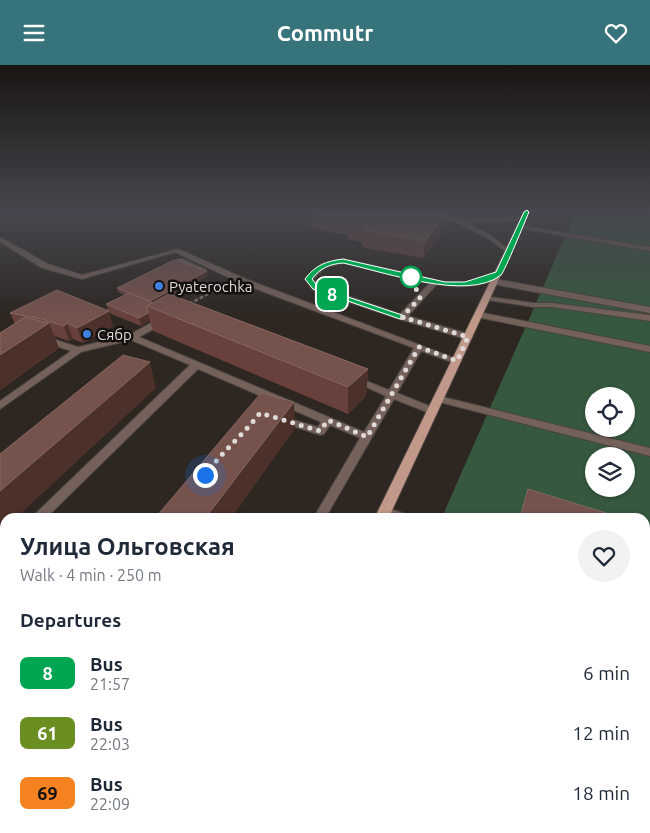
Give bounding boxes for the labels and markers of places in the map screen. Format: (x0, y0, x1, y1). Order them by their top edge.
unlabelled marker (400, 266, 422, 288)
place label: Pyaterochka (169, 278, 252, 295)
marker: Pyaterochka (153, 280, 165, 292)
place label: Сябр (97, 326, 132, 343)
marker: Сябр (81, 328, 93, 340)

